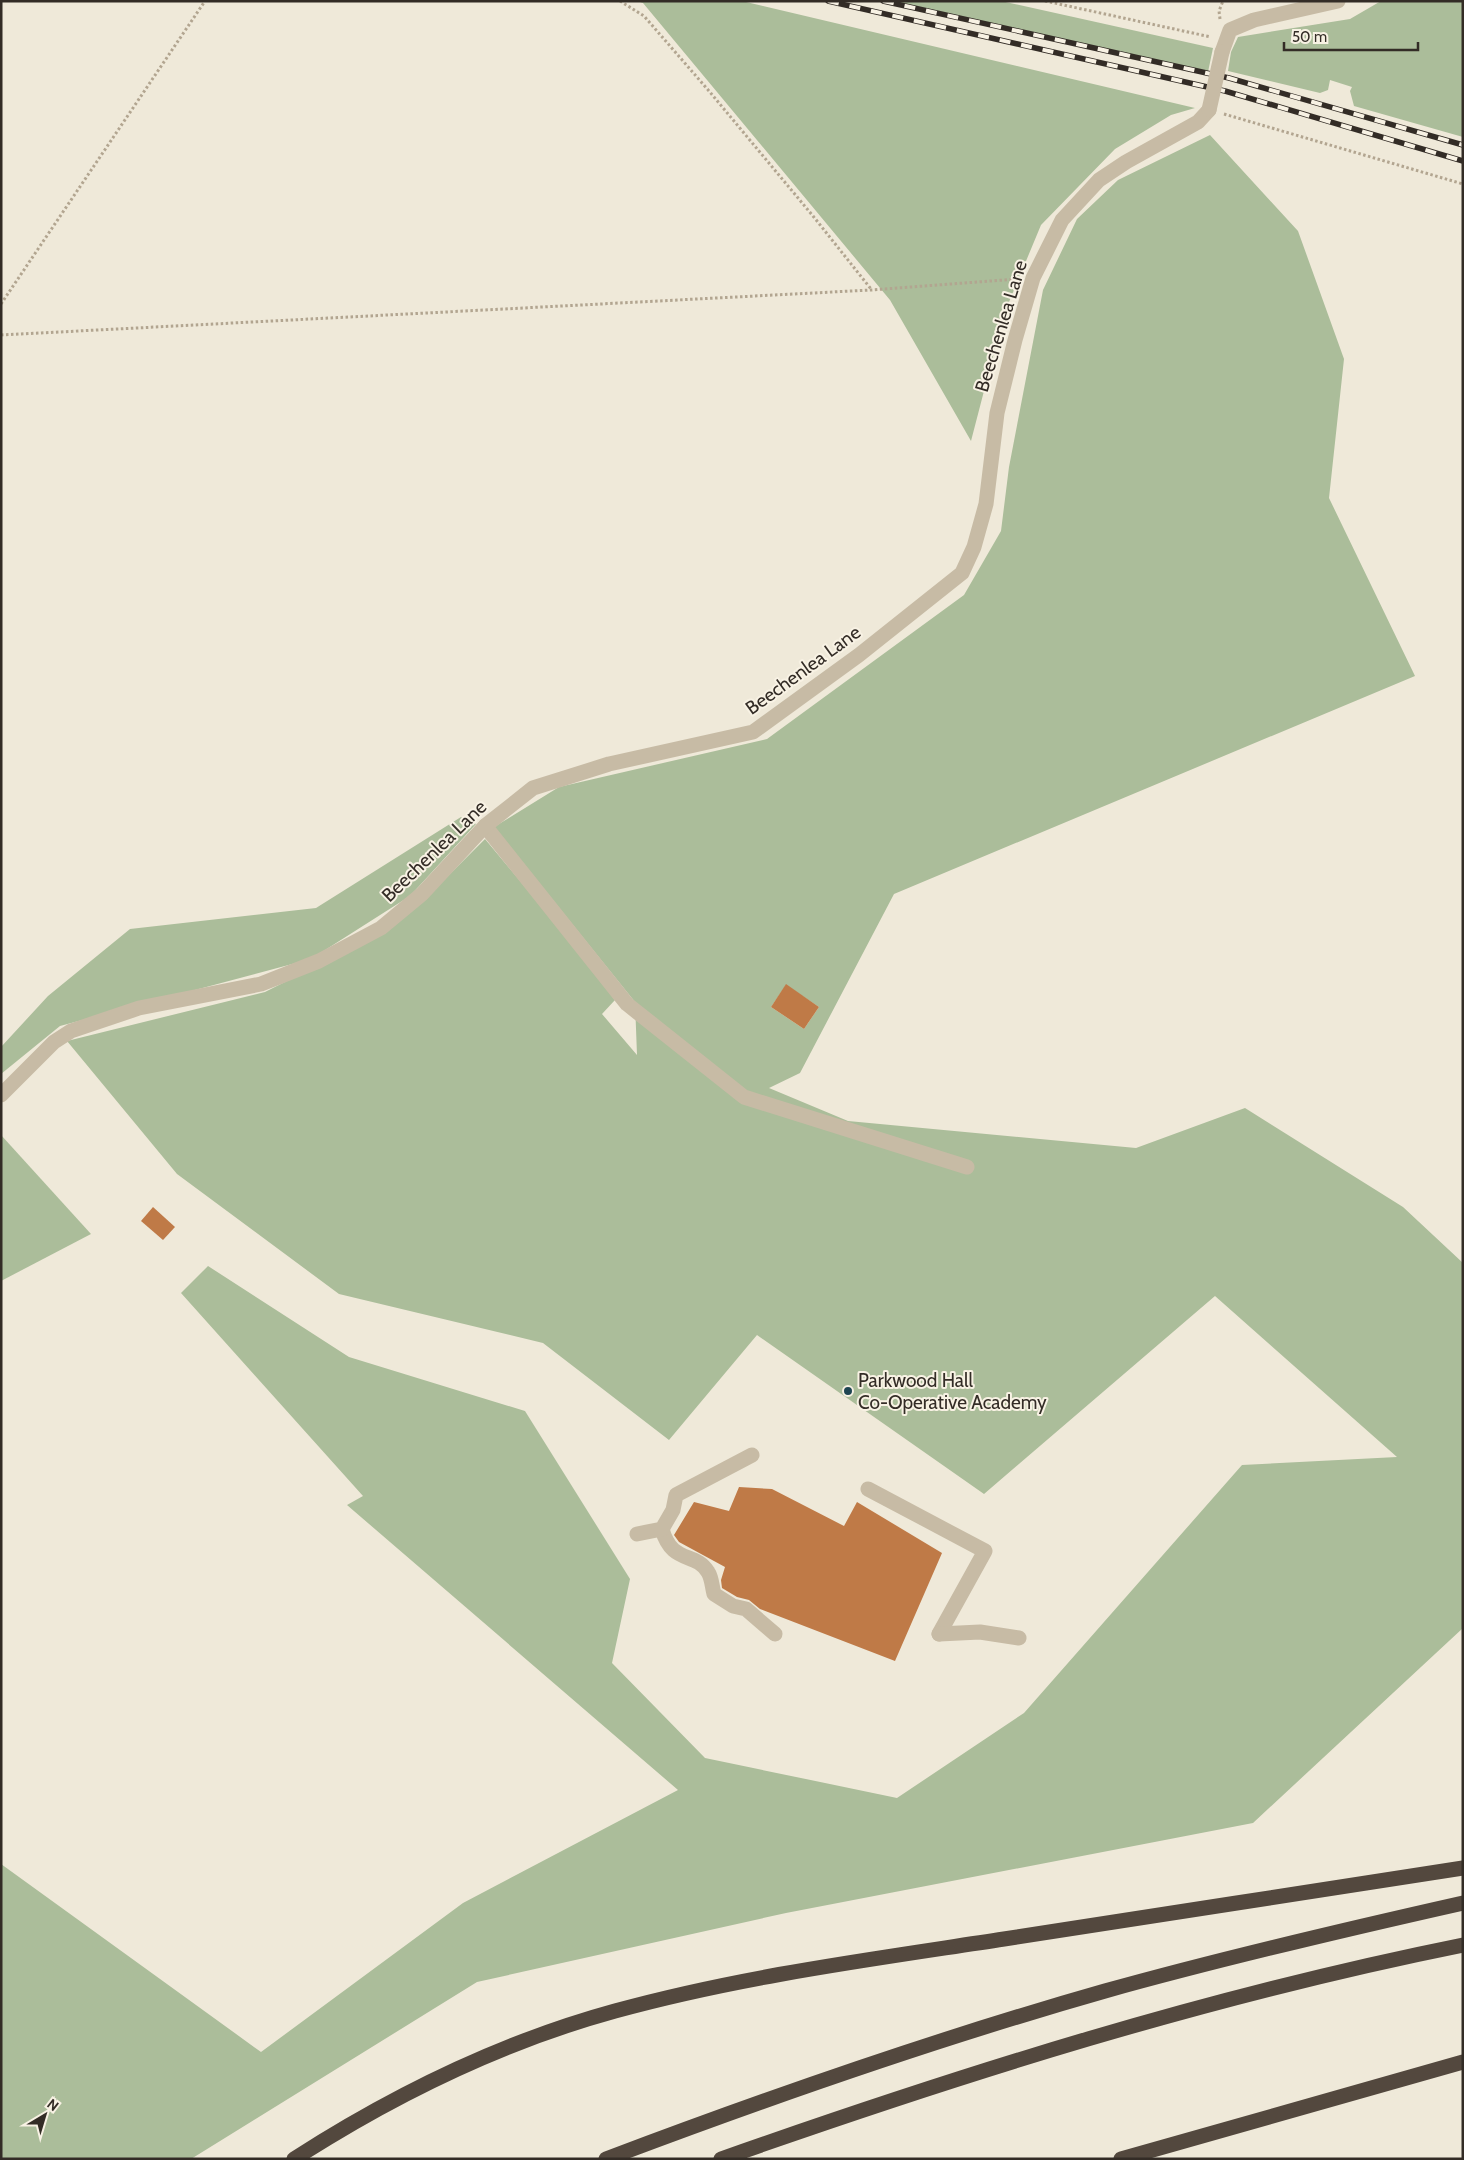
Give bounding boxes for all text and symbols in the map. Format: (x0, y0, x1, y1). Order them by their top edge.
scale bar (1284, 20, 1418, 52)
text: 50 m (1292, 28, 1327, 46)
street label: Beechenlea Lane (970, 257, 1032, 395)
street label: Beechenlea Lane (741, 620, 865, 719)
street label: Beechenlea Lane (377, 795, 491, 907)
place label: Parkwood Hall Co-Operative Academy (858, 1369, 1047, 1414)
marker: Parkwood Hall Co-Operative Academy (842, 1385, 854, 1397)
north arrow (20, 2090, 70, 2140)
text: N (44, 2095, 62, 2115)

